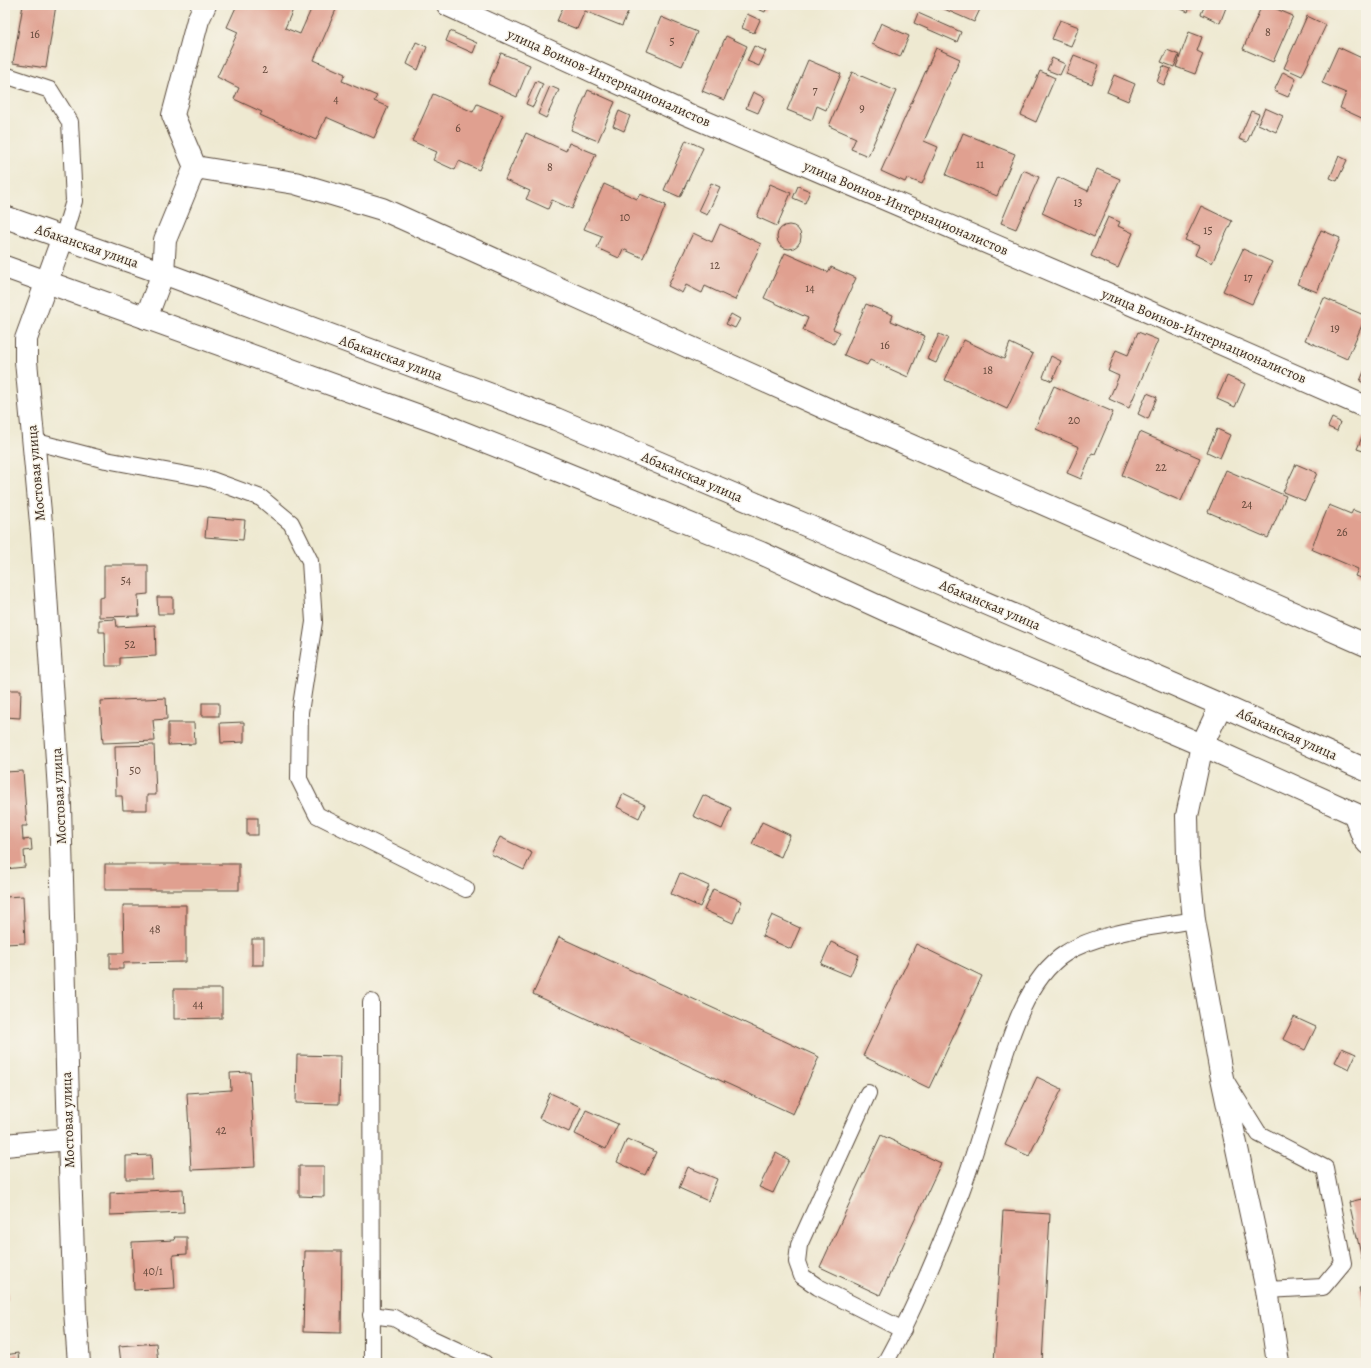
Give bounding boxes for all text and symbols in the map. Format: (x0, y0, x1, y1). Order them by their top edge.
street label: улица Воинов-Интернационалистов (503, 24, 714, 132)
house number: 8 (1265, 24, 1271, 40)
house number: 16 (30, 26, 40, 42)
house number: 5 (669, 33, 675, 49)
house number: 2 (262, 61, 268, 77)
house number: 7 (812, 82, 818, 98)
house number: 4 (333, 91, 339, 107)
house number: 9 (859, 100, 865, 116)
house number: 6 (455, 120, 461, 136)
street label: улица Воинов-Интернационалистов (800, 156, 1012, 260)
house number: 11 (976, 156, 984, 172)
house number: 8 (547, 159, 553, 175)
house number: 13 (1073, 194, 1083, 210)
house number: 10 (620, 209, 630, 225)
street label: Абаканская улица (32, 219, 142, 273)
house number: 15 (1203, 222, 1213, 238)
house number: 12 (710, 257, 720, 273)
house number: 17 (1243, 269, 1254, 285)
house number: 14 (805, 280, 815, 296)
street label: улица Воинов-Интернационалистов (1098, 284, 1310, 388)
house number: 19 (1330, 320, 1340, 336)
street label: Абаканская улица (336, 330, 446, 386)
house number: 16 (880, 337, 890, 353)
house number: 18 (983, 362, 993, 378)
house number: 20 (1068, 412, 1080, 428)
street label: Мостовая улица (22, 424, 50, 522)
street label: Абаканская улица (638, 447, 746, 507)
house number: 22 (1155, 459, 1167, 475)
house number: 24 (1241, 496, 1253, 512)
house number: 26 (1336, 524, 1348, 540)
house number: 54 (121, 572, 132, 588)
street label: Абаканская улица (936, 575, 1044, 635)
house number: 52 (125, 636, 136, 652)
street label: Абаканская улица (1233, 703, 1341, 765)
street label: Мостовая улица (47, 747, 71, 845)
house number: 50 (129, 762, 141, 778)
house number: 48 (149, 921, 161, 937)
house number: 44 (193, 996, 204, 1012)
street label: Мостовая улица (57, 1071, 79, 1169)
house number: 42 (215, 1122, 227, 1138)
house number: 40/1 (143, 1263, 163, 1279)

